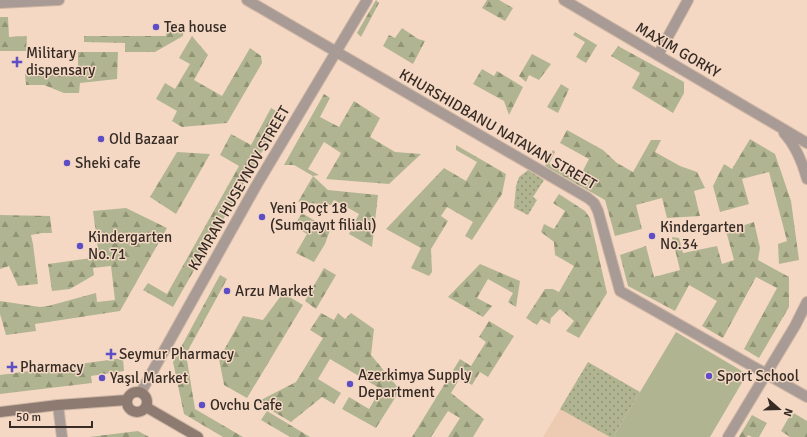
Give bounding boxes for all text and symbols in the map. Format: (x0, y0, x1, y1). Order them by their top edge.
place label: Tea house (164, 18, 227, 36)
street label: MAXIM GORKY (632, 18, 724, 82)
marker: Tea house (151, 22, 161, 32)
place label: Military dispensary (26, 44, 95, 79)
marker: Military dispensary (11, 56, 23, 68)
street label: KHURSHIDBANU NATAVAN STREET (396, 65, 600, 193)
street label: KAMRAN HUSEYNOV STREET (184, 102, 294, 273)
place label: Old Bazaar (109, 130, 179, 148)
marker: Old Bazaar (96, 134, 106, 144)
place label: Sheki cafe (75, 154, 141, 172)
marker: Sheki cafe (62, 158, 72, 168)
place label: Yeni Poçt 18 (Sumqayıt filialı) (270, 199, 377, 234)
marker: Yeni Poçt 18 (Sumqayıt filialı) (257, 212, 267, 222)
place label: Kindergarten No.34 (660, 218, 744, 253)
place label: Kindergarten No.71 (88, 228, 172, 263)
marker: Kindergarten No.34 (647, 231, 657, 241)
marker: Kindergarten No.71 (75, 241, 85, 251)
place label: Arzu Market (235, 282, 313, 300)
marker: Arzu Market (222, 286, 232, 296)
place label: Seymur Pharmacy (119, 345, 234, 363)
marker: Seymur Pharmacy (106, 349, 116, 359)
place label: Pharmacy (20, 358, 83, 376)
marker: Pharmacy (7, 362, 17, 372)
place label: Azerkimya Supply Department (358, 366, 471, 401)
place label: Sport School (717, 367, 799, 385)
place label: Yaşıl Market (110, 369, 188, 387)
marker: Sport School (704, 371, 714, 381)
marker: Yaşıl Market (97, 373, 107, 383)
marker: Azerkimya Supply Department (345, 379, 355, 389)
north arrow (759, 389, 799, 429)
place label: Ovchu Cafe (210, 396, 282, 414)
marker: Ovchu Cafe (197, 400, 207, 410)
scale bar (10, 403, 92, 429)
text: N (781, 406, 795, 418)
text: 50 m (16, 410, 41, 425)

